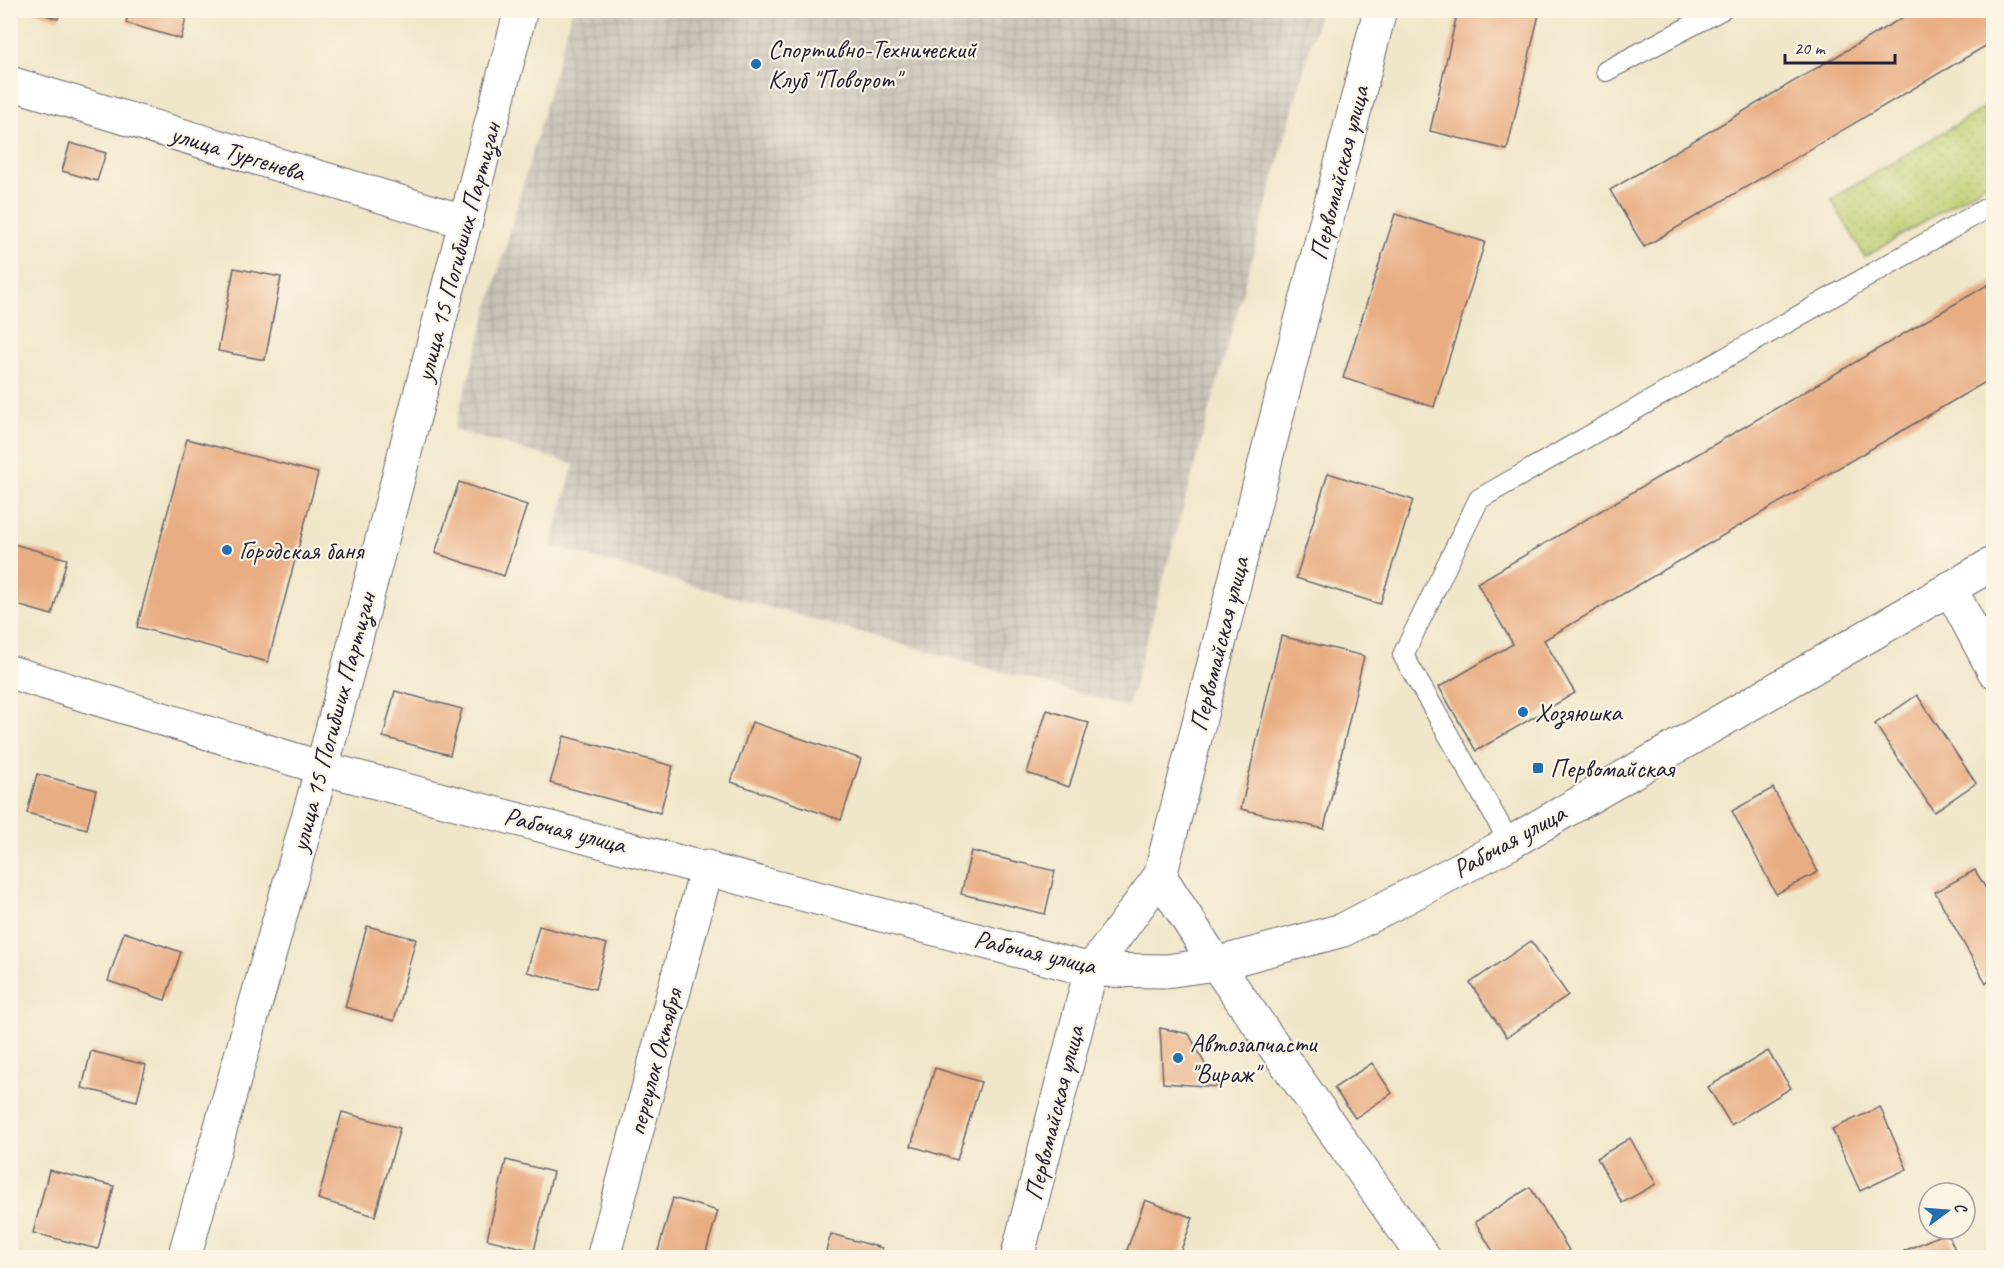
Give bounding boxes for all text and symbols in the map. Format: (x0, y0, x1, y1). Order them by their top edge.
scale bar (1785, 27, 1894, 65)
place label: Спортивно-Технический Клуб "Поворот" (768, 33, 978, 96)
text: 20 m (1794, 37, 1827, 59)
marker: Спортивно-Технический Клуб "Поворот" (749, 57, 763, 71)
street label: Первомайская улица (1301, 81, 1377, 263)
street label: улица Тургенева (165, 116, 311, 189)
street label: улица 15 Погибших Партизан (407, 117, 510, 387)
place label: Городская баня (239, 534, 365, 567)
marker: Городская баня (220, 543, 234, 557)
street label: Первомайская улица (1181, 552, 1257, 734)
street label: улица 15 Погибших Партизан (282, 587, 385, 857)
place label: Хозяюшка (1535, 696, 1623, 730)
marker: Хозяюшка (1516, 705, 1530, 719)
place label: Первомайская (1550, 752, 1676, 785)
marker: Первомайская (1531, 761, 1545, 775)
street label: Рабочая улица (1447, 796, 1573, 886)
street label: Рабочая улица (501, 799, 631, 861)
street label: Рабочая улица (971, 922, 1101, 982)
street label: переулок Октября (620, 983, 691, 1139)
street label: Первомайская улица (1016, 1021, 1092, 1203)
place label: Автозапчасти "Вираж" (1190, 1027, 1318, 1090)
marker: Автозапчасти "Вираж" (1171, 1051, 1185, 1065)
north arrow (1917, 1181, 1977, 1241)
text: С (1950, 1201, 1972, 1216)

